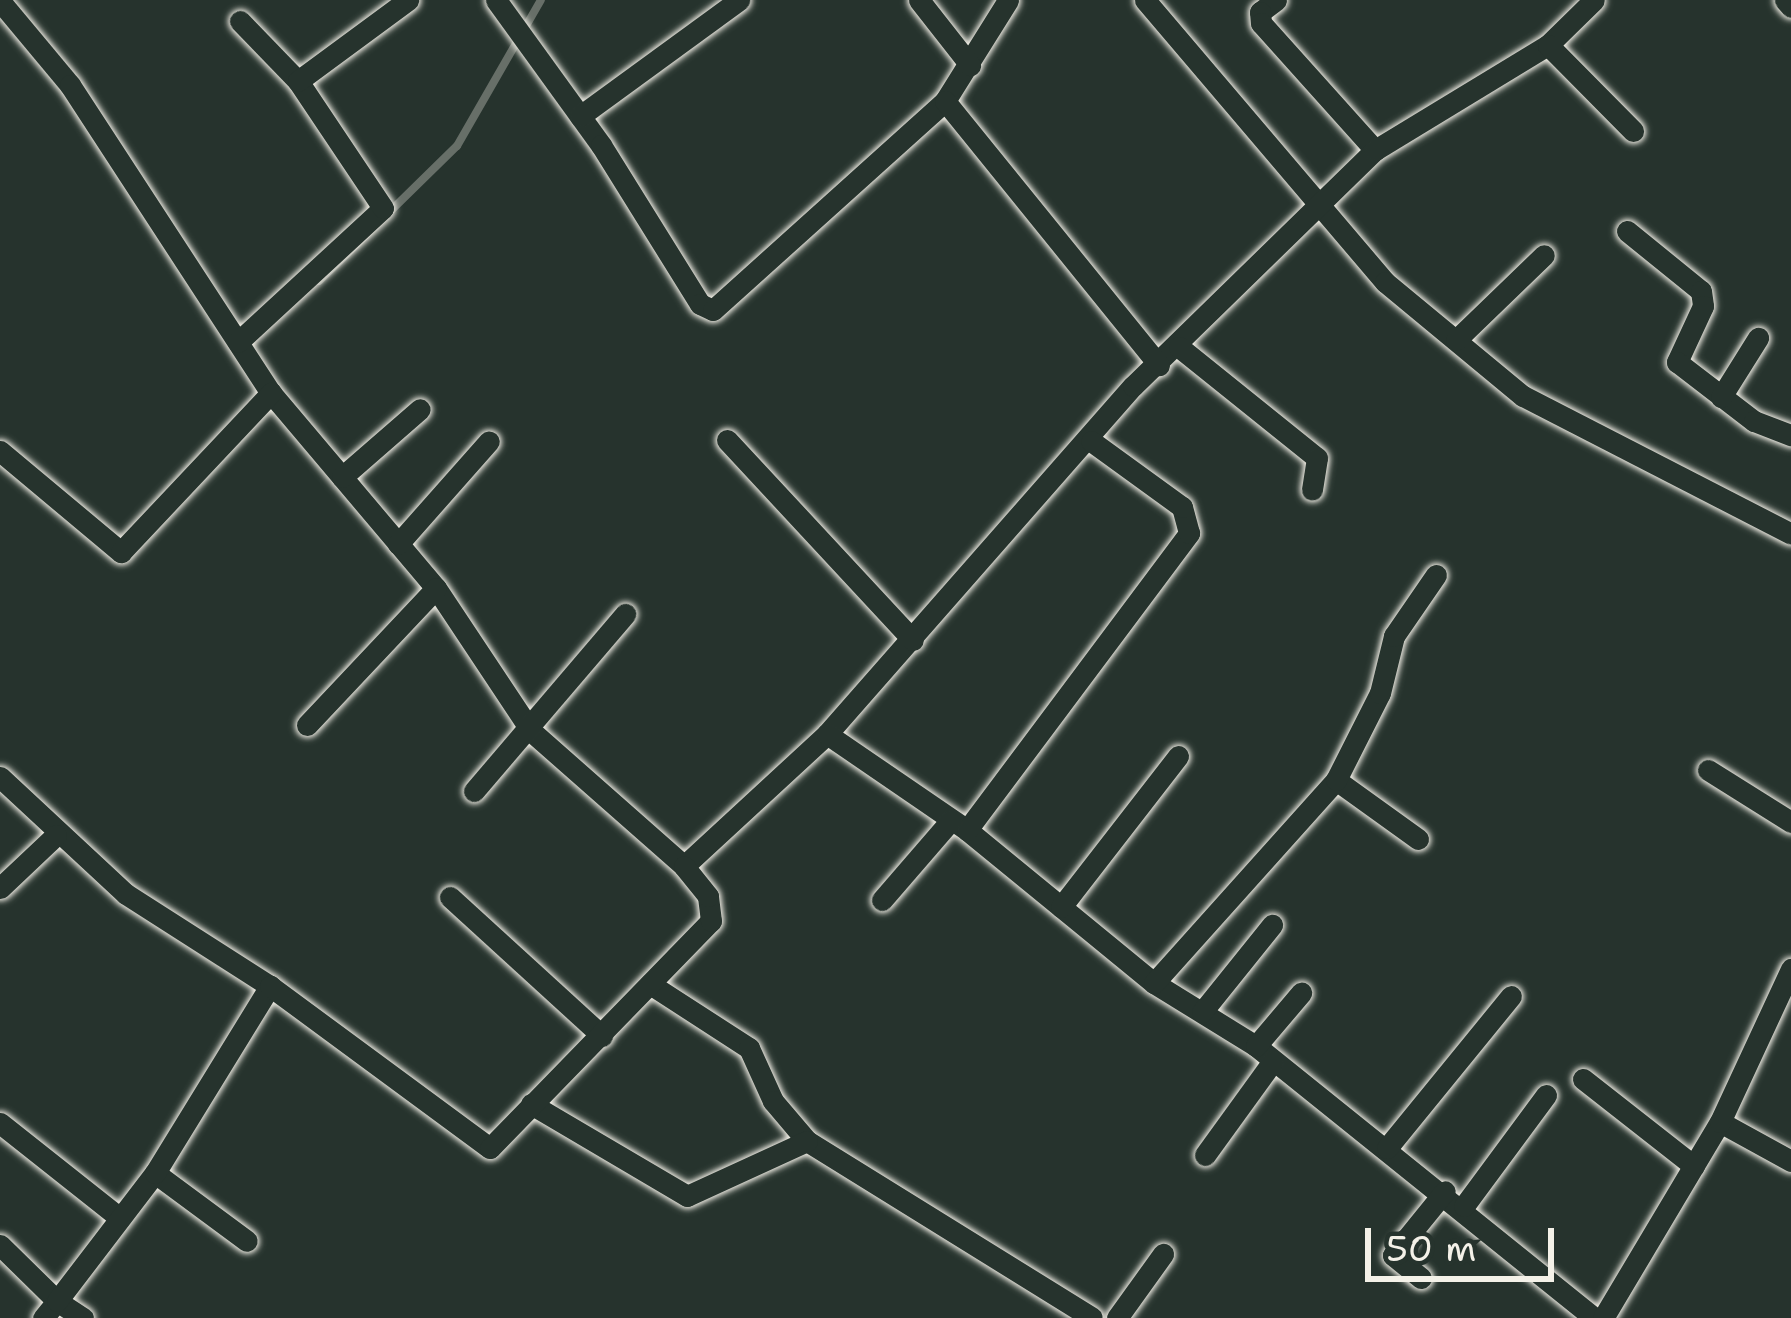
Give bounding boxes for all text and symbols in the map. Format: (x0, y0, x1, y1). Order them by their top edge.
scale bar (1371, 1204, 1560, 1278)
text: 50 m (1386, 1224, 1476, 1273)

